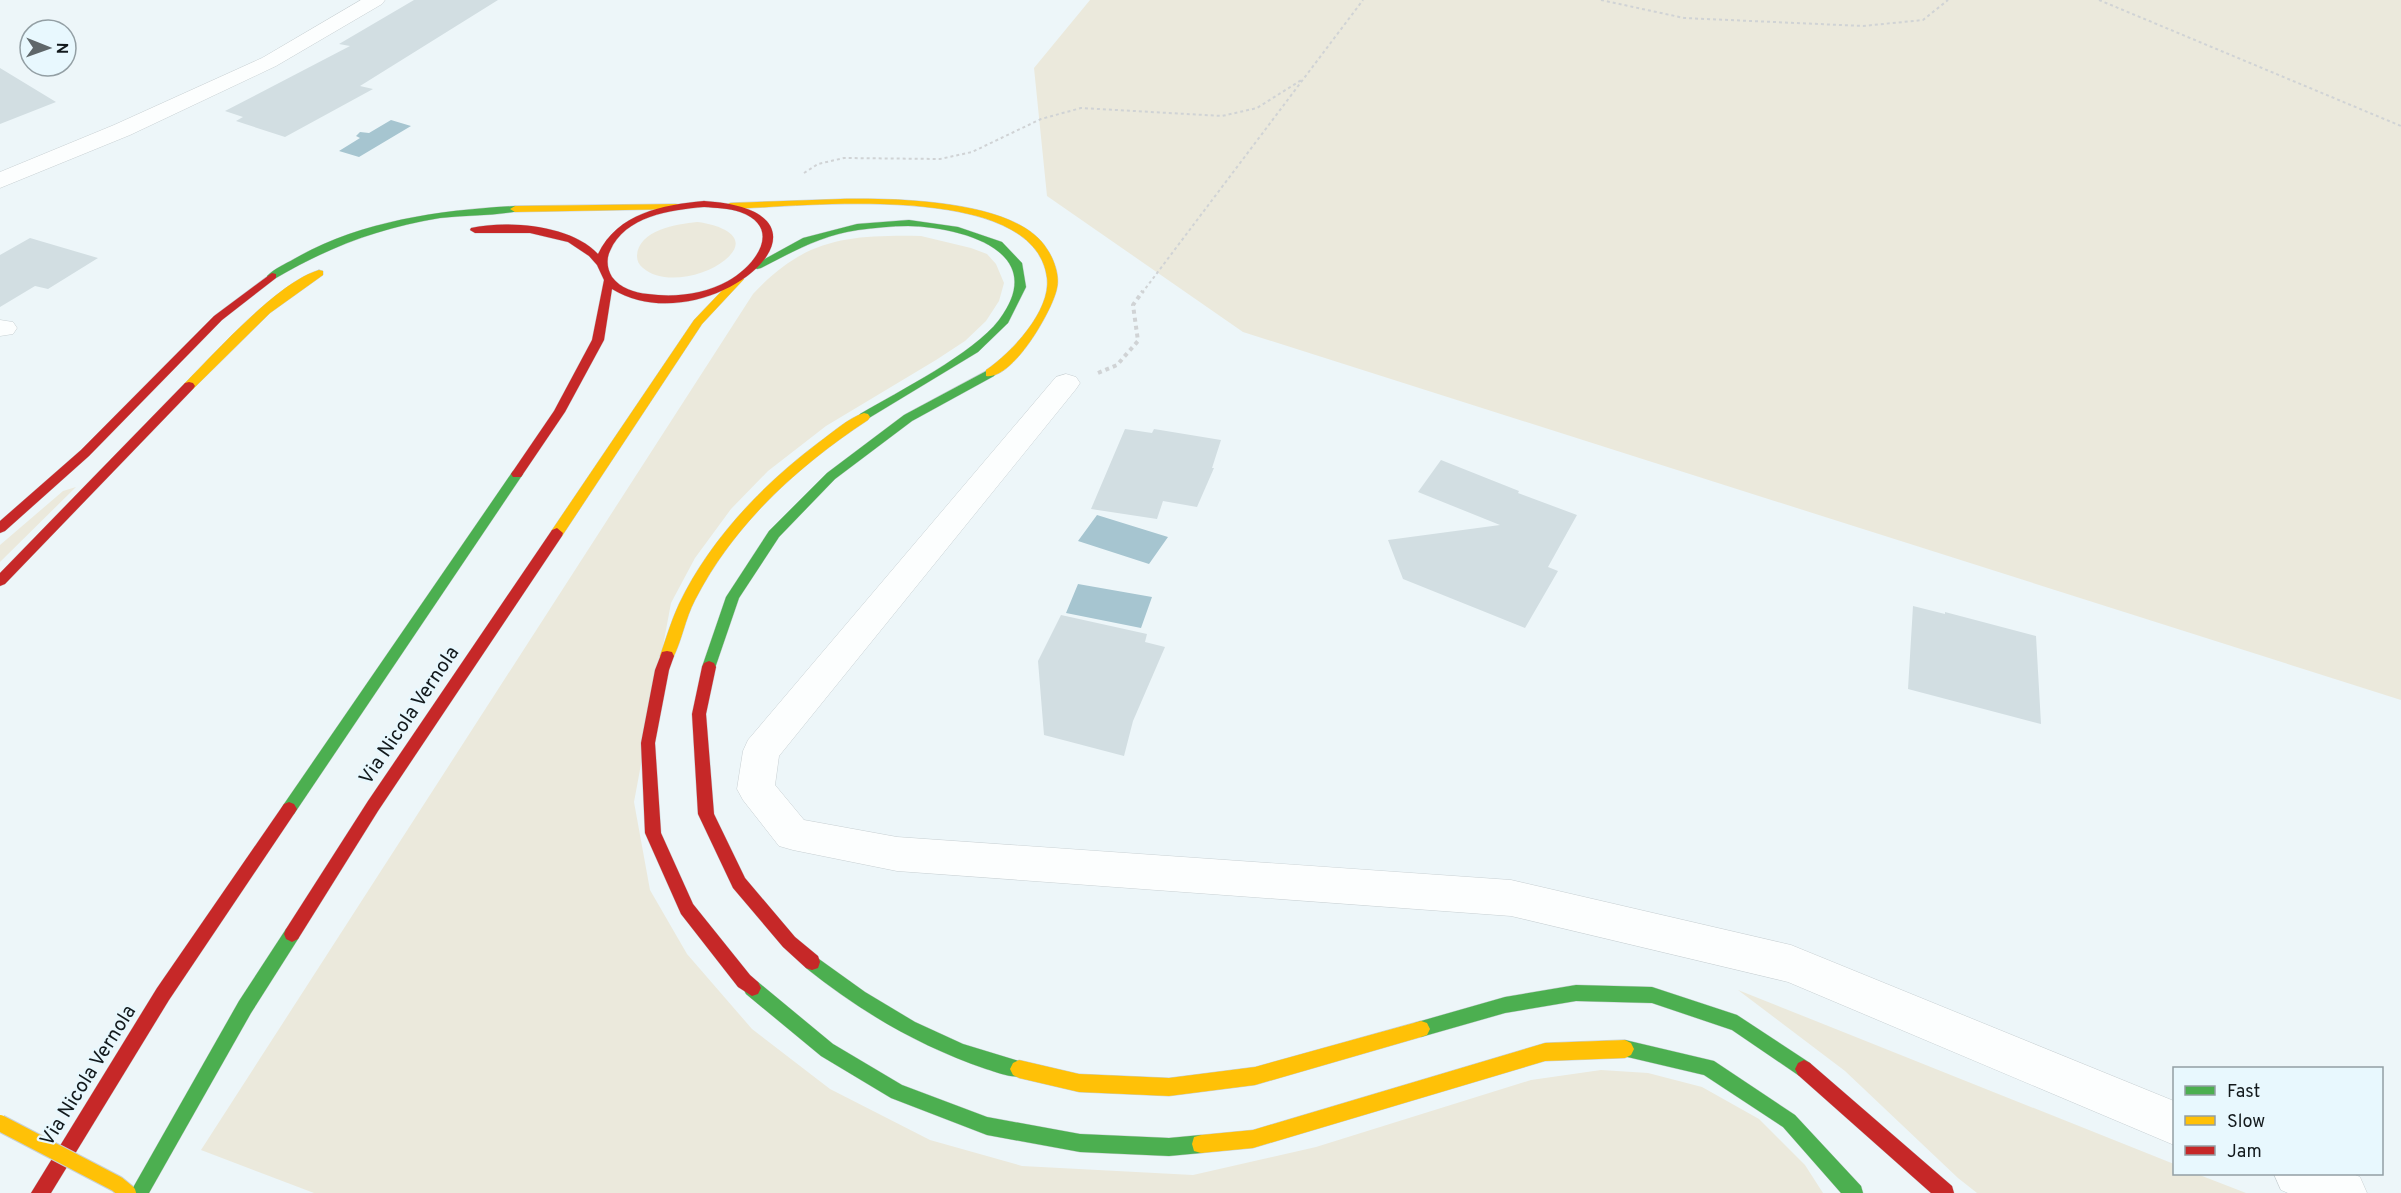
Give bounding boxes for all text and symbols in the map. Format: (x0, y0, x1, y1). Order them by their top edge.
north arrow (18, 18, 78, 78)
text: N (51, 42, 71, 54)
street label: Via Nicola Vernola (354, 642, 466, 790)
street label: Via Nicola Vernola (35, 1000, 143, 1152)
legend (2173, 1067, 2383, 1175)
text: Fast (2227, 1081, 2260, 1104)
text: Slow (2227, 1111, 2265, 1134)
text: Jam (2227, 1141, 2262, 1164)

